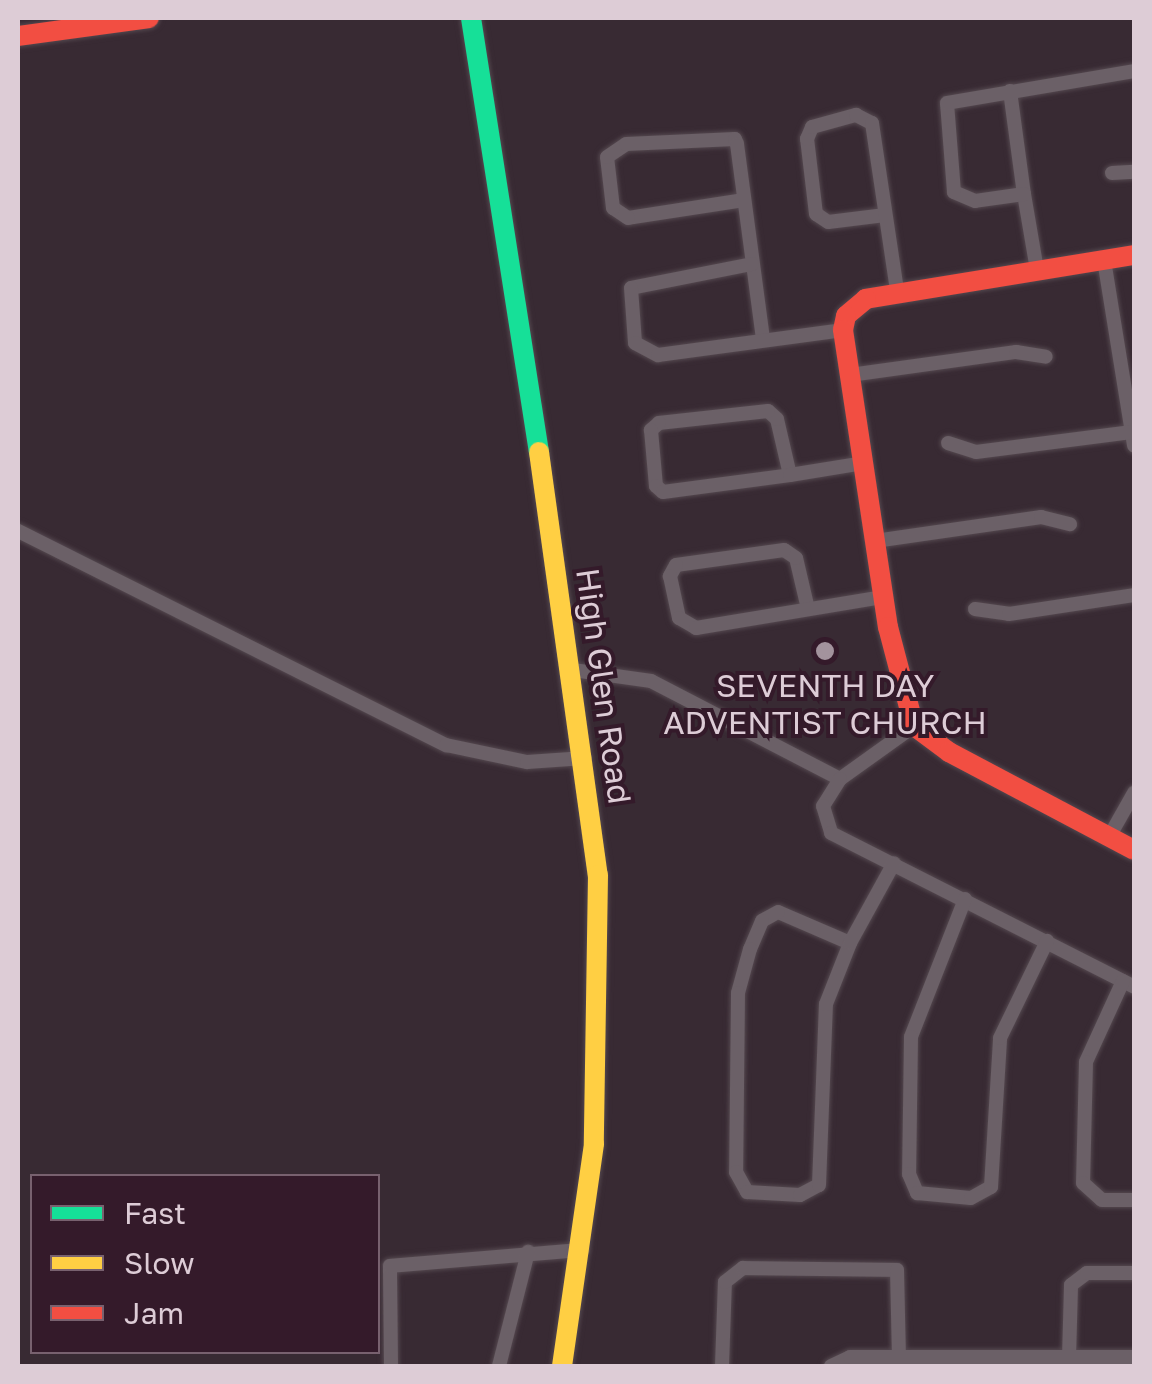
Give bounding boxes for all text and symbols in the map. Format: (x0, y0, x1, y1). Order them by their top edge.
street label: High Glen Road (568, 566, 640, 806)
marker: SEVENTH DAY ADVENTIST CHURCH (814, 640, 836, 662)
place label: SEVENTH DAY ADVENTIST CHURCH (663, 667, 987, 742)
legend (30, 1174, 380, 1354)
text: Fast (124, 1195, 186, 1231)
text: Slow (124, 1245, 195, 1281)
text: Jam (124, 1295, 184, 1331)

